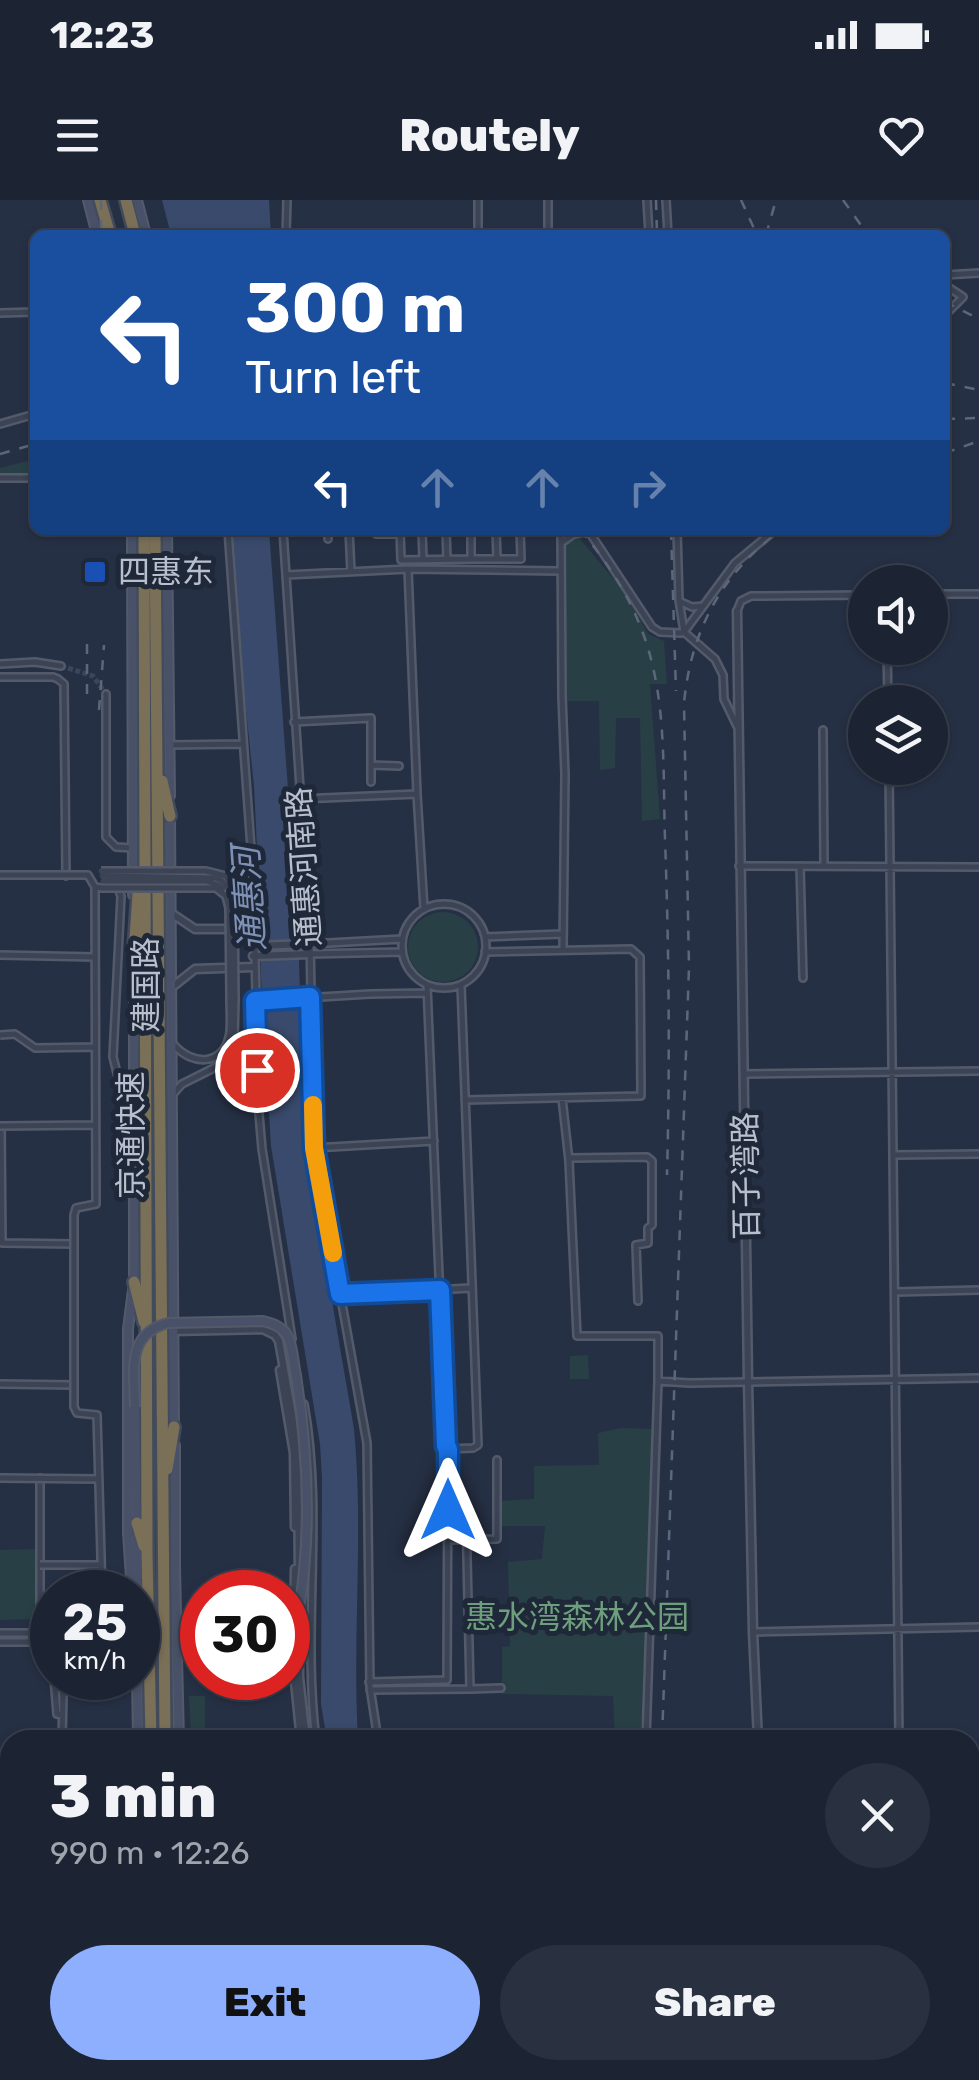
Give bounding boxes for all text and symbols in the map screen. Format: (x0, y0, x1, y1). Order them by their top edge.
text: 12:23 (50, 12, 154, 58)
icon: menu (50, 108, 105, 163)
icon: heart (874, 108, 929, 163)
text: Routely (399, 109, 580, 162)
text: 300 m (245, 267, 465, 350)
icon: left (80, 270, 210, 400)
text: Turn left (245, 351, 421, 404)
icon: left (305, 460, 360, 515)
icon: ahead (410, 460, 465, 515)
icon: ahead (515, 460, 570, 515)
icon: right (620, 460, 675, 515)
place label: 四惠东 (118, 553, 214, 591)
marker: 四惠东 (82, 559, 108, 585)
map controls (848, 565, 948, 785)
button: sound (848, 565, 948, 665)
button: layers (848, 685, 948, 785)
street label: 通惠河南路 (279, 786, 329, 948)
water label: 通惠河 (224, 839, 274, 953)
street label: 建国路 (127, 937, 165, 1033)
pin (215, 1028, 300, 1113)
icon: arrive (230, 1043, 285, 1098)
street label: 京通快速 (112, 1071, 150, 1199)
street label: 百子湾路 (726, 1112, 766, 1240)
position arrow (396, 1458, 500, 1562)
speed limit sign: 30 (180, 1570, 310, 1700)
text: 25 (63, 1593, 127, 1653)
park label: 惠水湾森林公园 (465, 1598, 689, 1636)
text: km/h (64, 1646, 126, 1675)
text: 3 min (50, 1761, 216, 1832)
button: close (825, 1763, 930, 1868)
text: 990 m · 12:26 (50, 1834, 250, 1872)
button: Exit (50, 1945, 480, 2060)
button: Share (500, 1945, 930, 2060)

